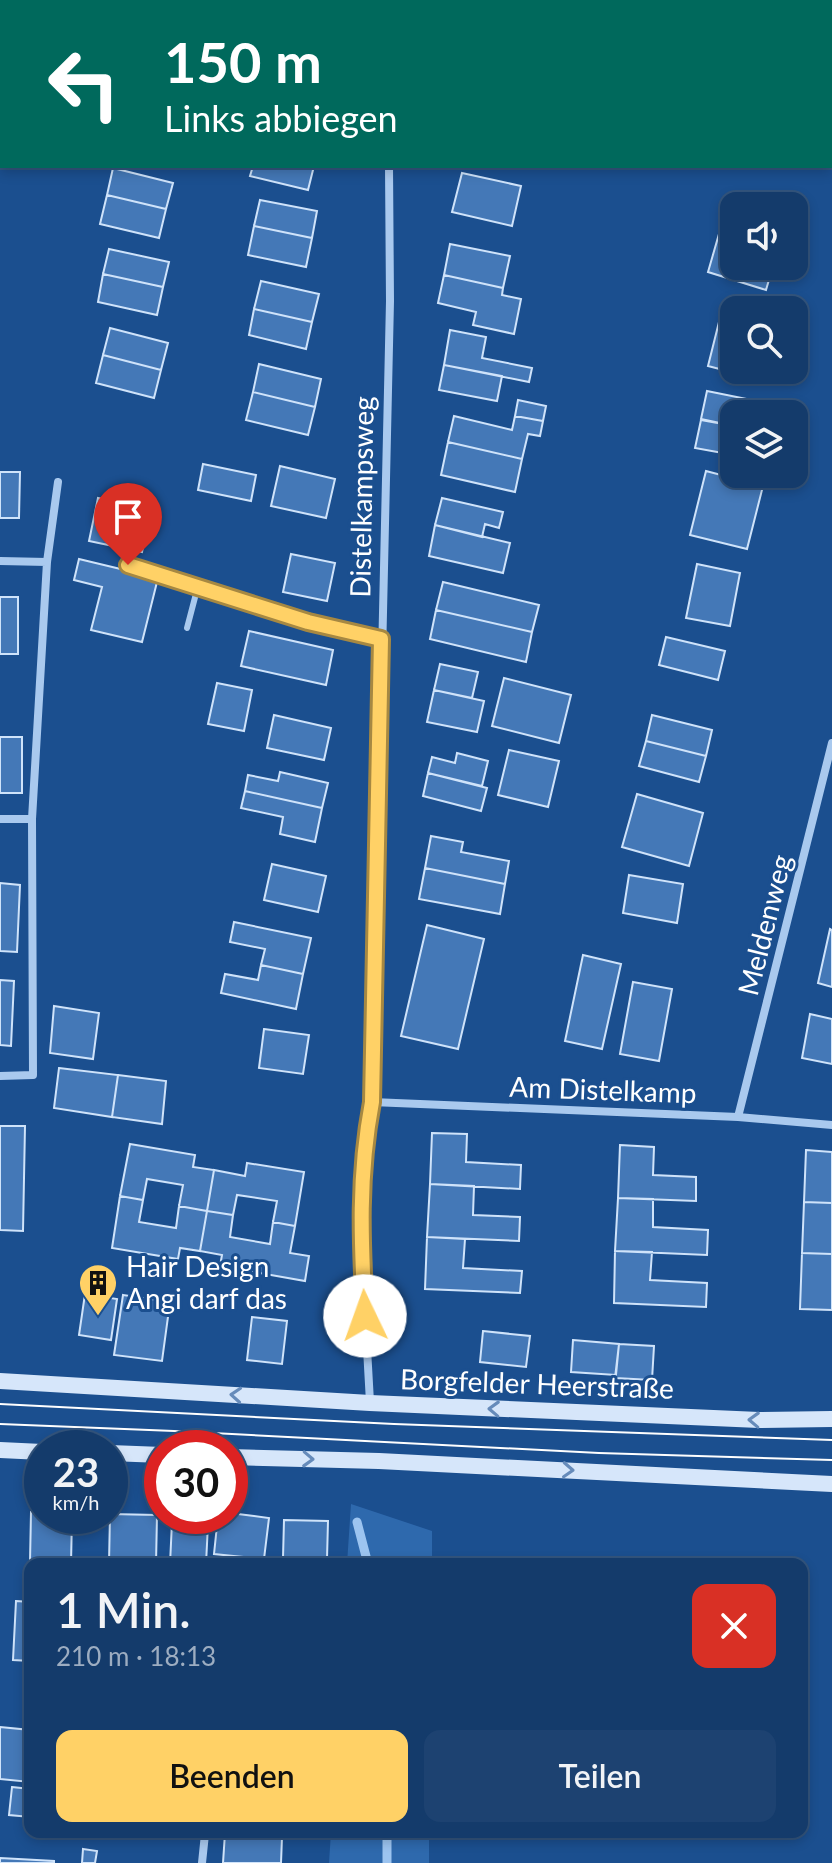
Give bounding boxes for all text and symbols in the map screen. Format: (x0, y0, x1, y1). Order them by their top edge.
text: 150 m (164, 28, 322, 95)
icon: left (32, 32, 136, 136)
text: Links abbiegen (164, 96, 398, 140)
map controls (720, 192, 808, 488)
button: sound (720, 192, 808, 280)
button: search (720, 296, 808, 384)
street label: Distelkampsweg (342, 396, 380, 598)
button: layers (720, 400, 808, 488)
pin (94, 483, 162, 565)
icon: arrive (106, 495, 150, 539)
street label: Meldenweg (730, 851, 798, 999)
street label: Am Distelkamp (509, 1069, 697, 1109)
place label: Hair Design Angi darf das (126, 1249, 287, 1315)
building icon: Hair Design Angi darf das (77, 1262, 119, 1317)
position arrow (323, 1274, 407, 1358)
street label: Borgfelder Heerstraße (400, 1361, 674, 1405)
one-way arrow (229, 1387, 242, 1404)
one-way arrow (487, 1400, 500, 1417)
one-way arrow (747, 1411, 760, 1428)
speed limit sign: 30 (144, 1430, 248, 1534)
text: 23 (53, 1448, 99, 1496)
one-way arrow (302, 1450, 315, 1467)
one-way arrow (562, 1462, 575, 1479)
text: km/h (53, 1490, 99, 1514)
text: 1 Min. (56, 1581, 191, 1638)
button: close (692, 1584, 776, 1668)
text: 210 m · 18:13 (56, 1640, 216, 1672)
button: Beenden (56, 1730, 408, 1822)
button: Teilen (424, 1730, 776, 1822)

